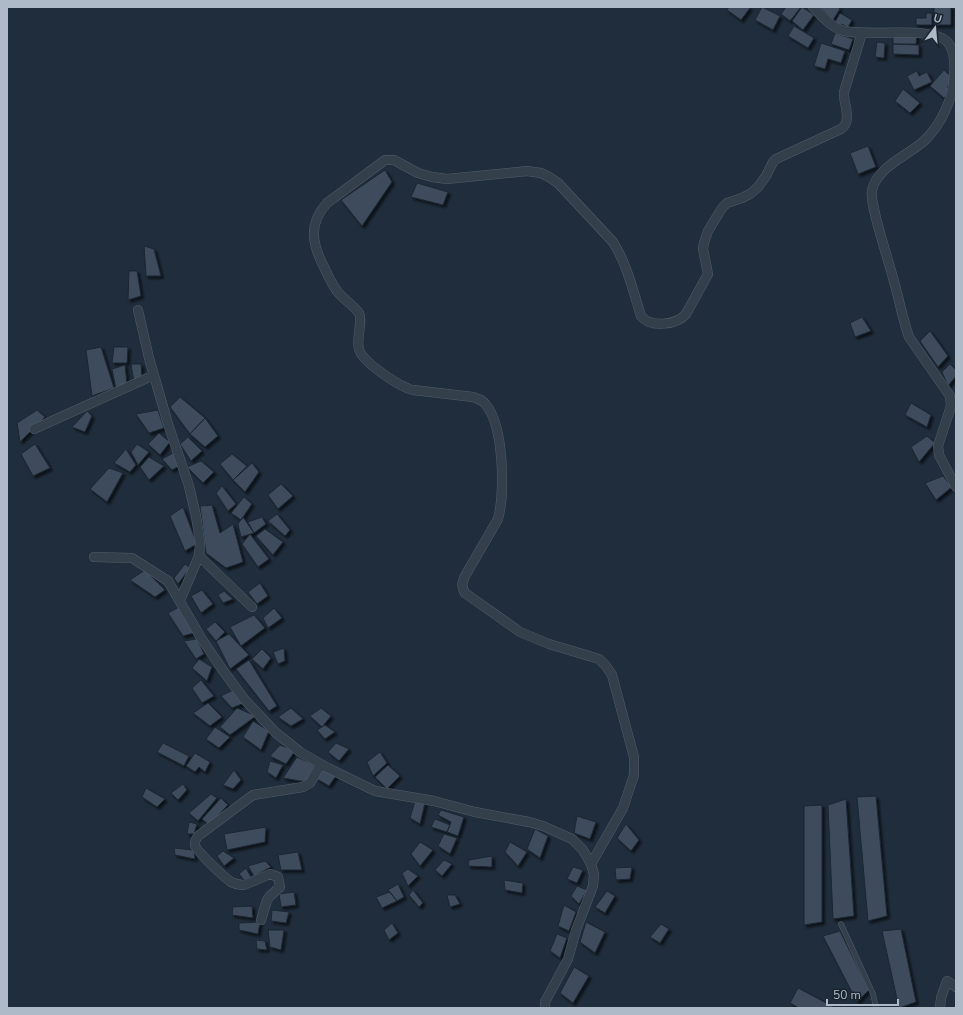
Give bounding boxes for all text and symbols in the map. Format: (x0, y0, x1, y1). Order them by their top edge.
north arrow (915, 8, 955, 48)
text: U (932, 11, 944, 27)
scale bar (827, 981, 898, 1007)
text: 50 m (833, 987, 861, 1003)

